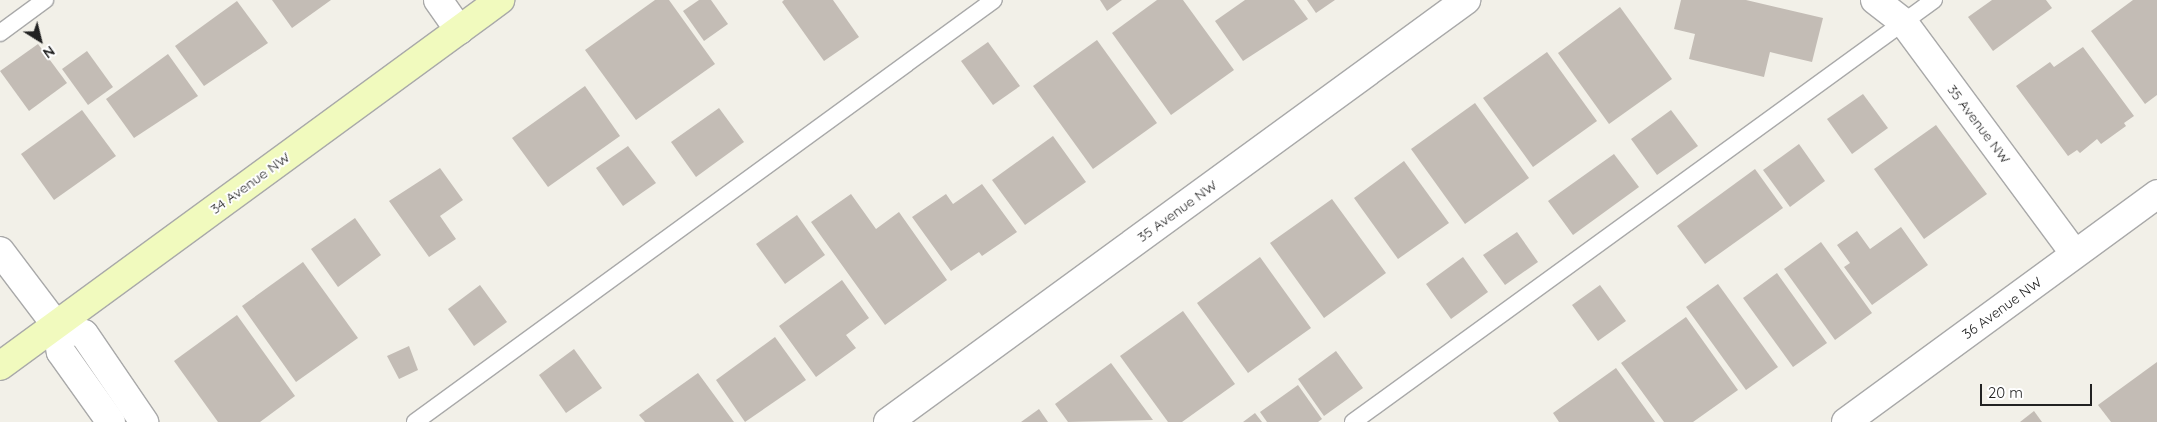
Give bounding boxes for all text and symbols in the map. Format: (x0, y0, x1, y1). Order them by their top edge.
north arrow (15, 15, 65, 65)
text: N (39, 42, 58, 62)
street label: 35 Avenue NW (1944, 81, 2014, 167)
street label: 34 Avenue NW (207, 149, 293, 217)
street label: 35 Avenue NW (1134, 177, 1220, 245)
street label: 36 Avenue NW (1959, 274, 2045, 342)
scale bar (1982, 374, 2094, 406)
text: 20 m (1988, 383, 2023, 402)

